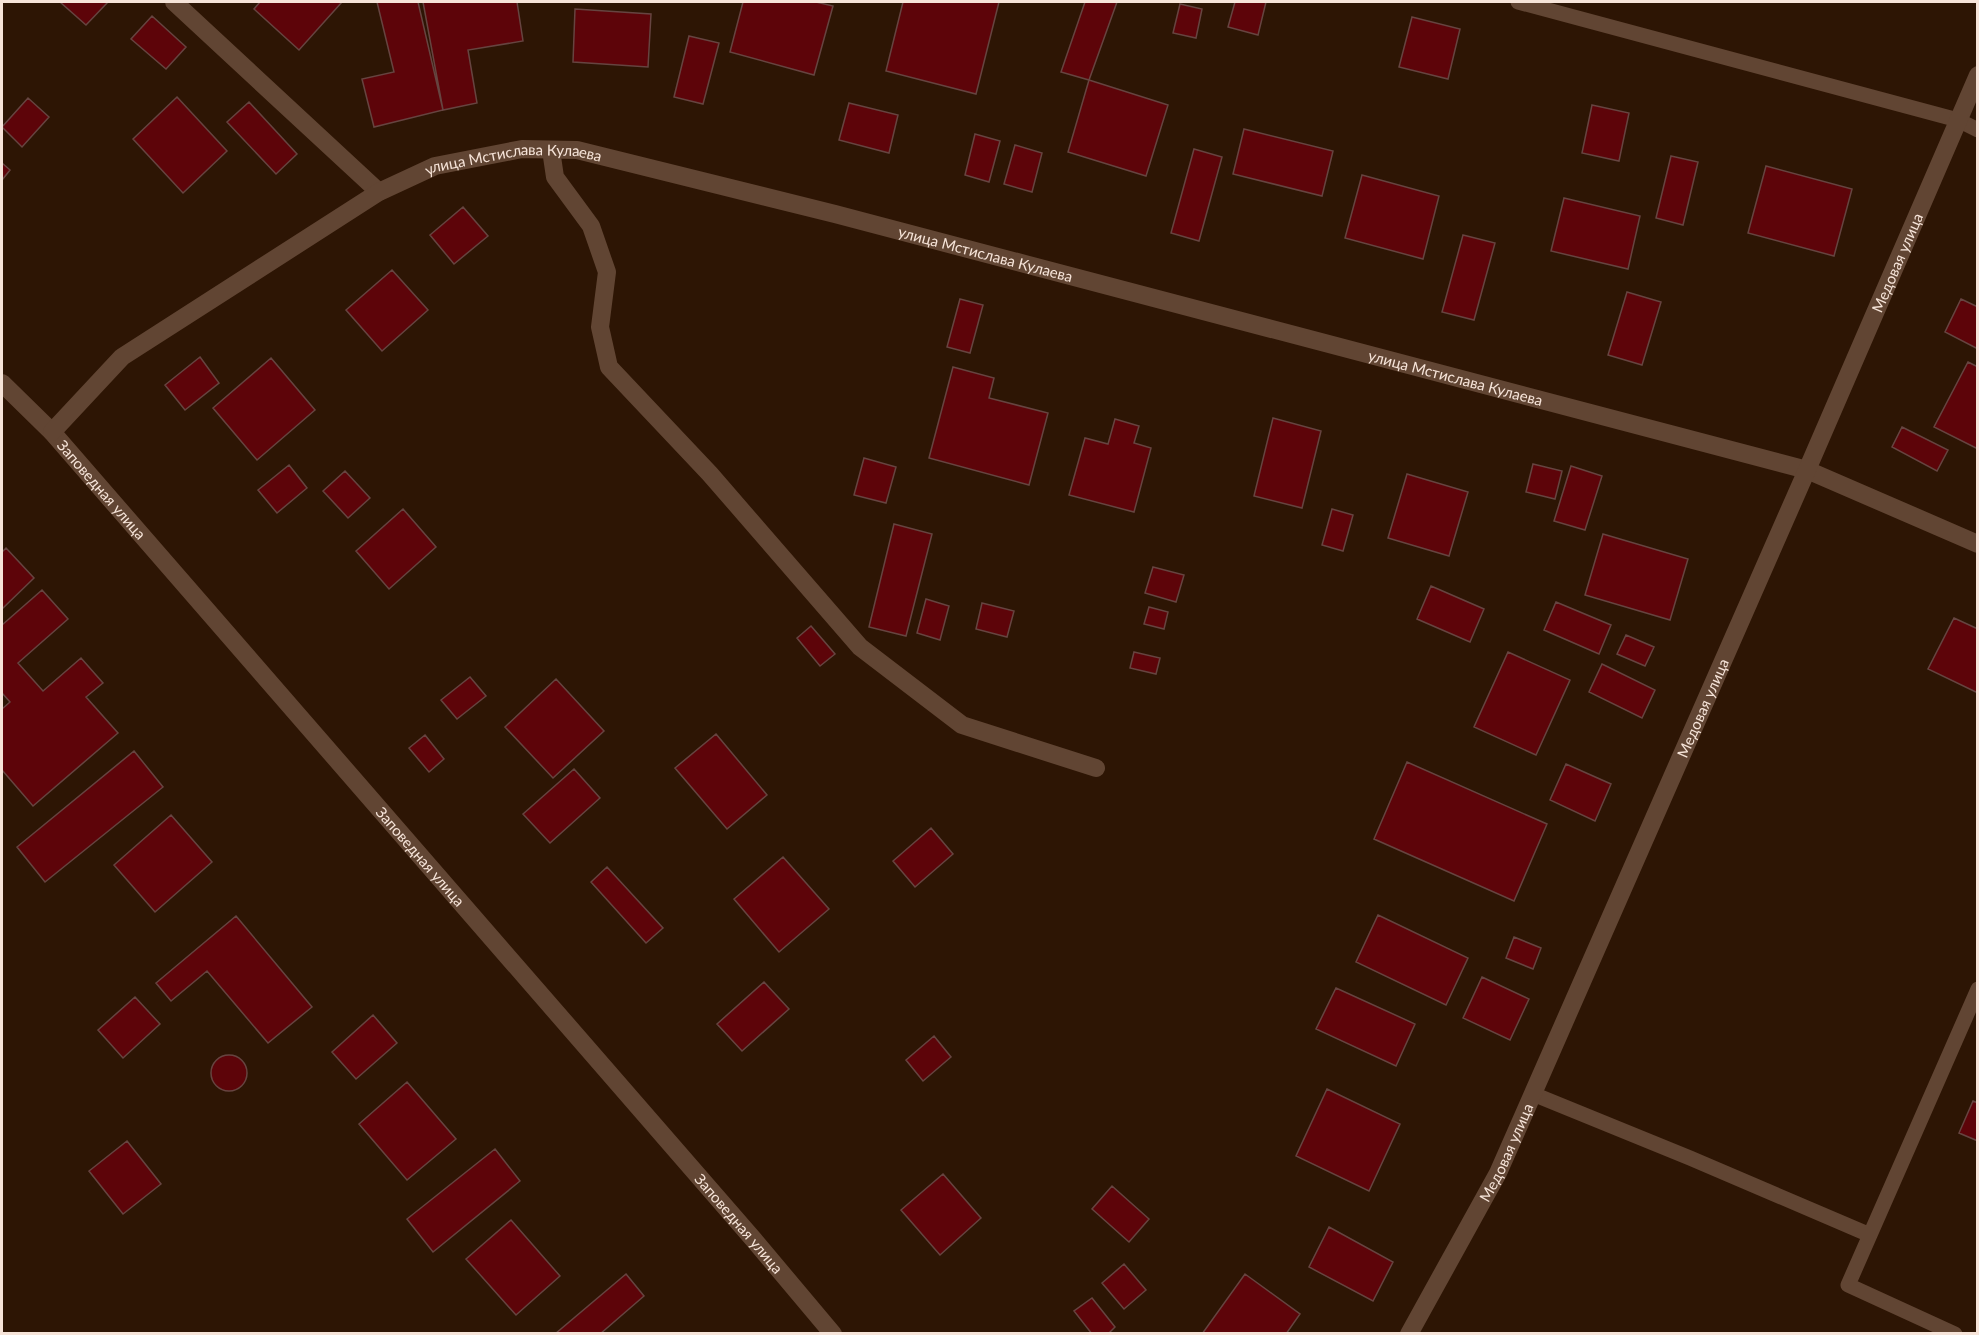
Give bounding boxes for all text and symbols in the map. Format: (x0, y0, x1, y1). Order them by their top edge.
street label: улица Мстислава Кулаева (422, 140, 604, 179)
street label: Медовая улица (1867, 210, 1926, 315)
street label: улица Мстислава Кулаева (897, 222, 1075, 285)
street label: улица Мстислава Кулаева (1366, 346, 1545, 409)
street label: Заповедная улица (54, 436, 150, 543)
street label: Медовая улица (1673, 656, 1732, 760)
street label: Заповедная улица (373, 803, 469, 910)
street label: Медовая улица (1475, 1100, 1537, 1205)
street label: Заповедная улица (691, 1170, 787, 1277)

